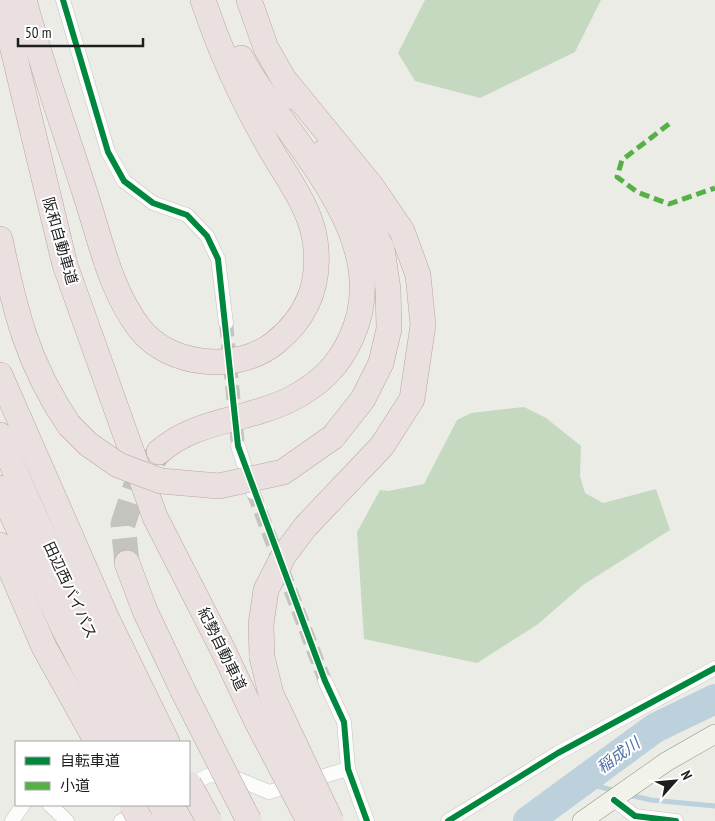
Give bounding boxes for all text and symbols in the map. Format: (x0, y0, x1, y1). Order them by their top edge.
scale bar (18, 15, 142, 47)
text: 50 m (25, 23, 51, 42)
street label: 阪和自動車道 (39, 195, 82, 287)
street label: 田辺西バイパス (40, 538, 101, 641)
street label: 紀勢自動車道 (194, 604, 251, 693)
water label: 稲成川 (593, 732, 645, 777)
legend (15, 741, 190, 806)
text: 自転車道 (60, 751, 120, 770)
north arrow (650, 756, 700, 806)
text: N (677, 768, 696, 783)
text: 小道 (60, 776, 90, 795)

